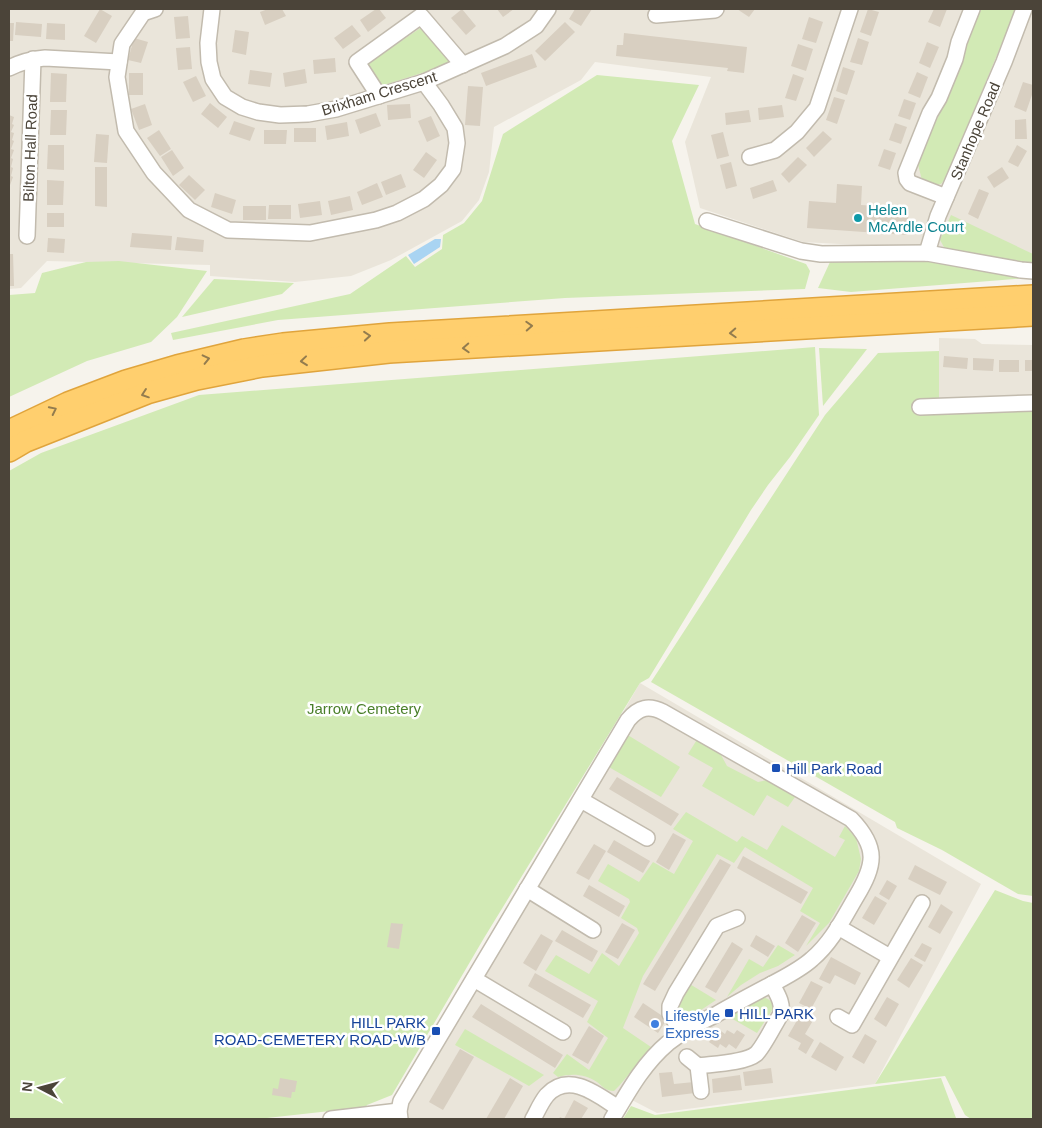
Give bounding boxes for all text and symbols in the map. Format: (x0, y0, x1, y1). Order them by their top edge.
street label: Brixham Crescent (320, 67, 439, 119)
street label: Stanhope Road (947, 80, 1003, 182)
street label: Bilton Hall Road (20, 94, 40, 202)
place label: Helen McArdle Court (868, 201, 965, 235)
marker: Helen McArdle Court (852, 212, 864, 224)
one-way arrow (525, 320, 533, 331)
one-way arrow (729, 327, 737, 338)
one-way arrow (363, 330, 371, 341)
one-way arrow (461, 343, 469, 354)
one-way arrow (202, 354, 211, 365)
one-way arrow (299, 355, 307, 366)
one-way arrow (141, 388, 150, 398)
one-way arrow (48, 406, 57, 416)
park label: Jarrow Cemetery (307, 700, 422, 717)
place label: Hill Park Road (786, 760, 882, 777)
marker: Hill Park Road (770, 762, 782, 774)
place label: HILL PARK (739, 1005, 814, 1022)
place label: Lifestyle Express (665, 1007, 720, 1041)
marker: HILL PARK (723, 1007, 735, 1019)
place label: HILL PARK ROAD-CEMETERY ROAD-W/B (214, 1014, 426, 1048)
marker: Lifestyle Express (649, 1018, 661, 1030)
marker: HILL PARK ROAD-CEMETERY ROAD-W/B (430, 1025, 442, 1037)
north arrow (15, 1063, 65, 1113)
text: N (19, 1081, 36, 1093)

